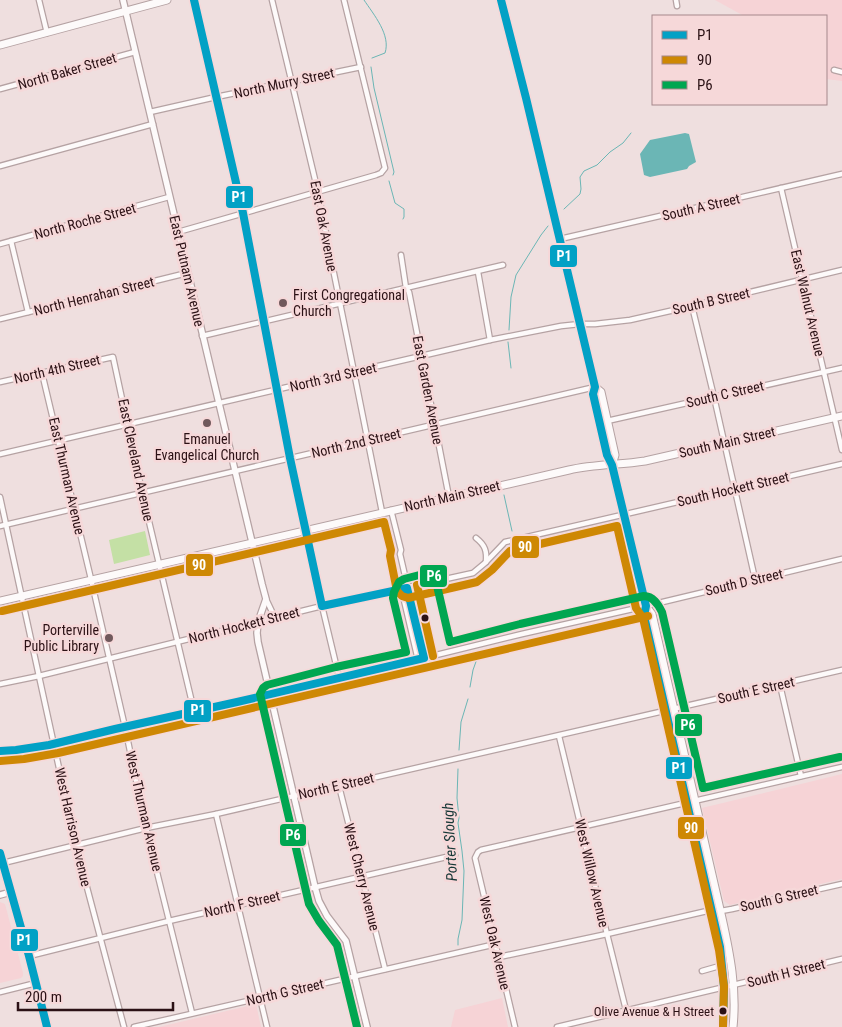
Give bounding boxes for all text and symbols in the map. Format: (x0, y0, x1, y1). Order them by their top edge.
legend (652, 15, 827, 105)
text: P1 (697, 26, 713, 44)
street label: North Baker Street (16, 49, 118, 93)
text: 90 (697, 51, 712, 69)
street label: North Murry Street (232, 65, 336, 101)
text: P6 (697, 76, 713, 94)
street label: East Oak Avenue (307, 179, 341, 273)
line badge: P1 (225, 185, 254, 209)
text: P1 (231, 189, 247, 205)
street label: South A Street (661, 190, 741, 224)
street label: North Roche Street (32, 200, 138, 242)
street label: East Putnam Avenue (166, 214, 208, 329)
line badge: P1 (549, 244, 578, 268)
text: P1 (556, 248, 572, 264)
street label: East Walnut Avenue (788, 248, 828, 358)
street label: North Henrahan Street (32, 273, 156, 319)
street label: South B Street (671, 284, 751, 318)
place label: First Congregational Church (293, 287, 405, 319)
marker: First Congregational Church (277, 297, 289, 309)
street label: East Garden Avenue (410, 334, 446, 446)
street label: North 4th Street (12, 351, 102, 387)
street label: North 3rd Street (288, 359, 378, 395)
street label: South C Street (685, 377, 765, 411)
street label: East Cleveland Avenue (115, 397, 157, 523)
street label: East Thurman Avenue (46, 416, 88, 537)
marker: Emanuel Evangelical Church (201, 417, 213, 429)
street label: South Main Street (677, 423, 777, 461)
street label: North 2nd Street (310, 425, 402, 461)
place label: Emanuel Evangelical Church (155, 431, 259, 463)
street label: South Hockett Street (675, 468, 791, 510)
street label: North Main Street (403, 477, 501, 515)
line badge: 90 (511, 535, 540, 559)
text: 90 (518, 539, 532, 555)
line badge: 90 (185, 553, 214, 577)
text: 90 (192, 557, 206, 573)
line badge: P6 (419, 564, 448, 588)
street label: South D Street (704, 565, 784, 599)
text: P6 (426, 568, 442, 584)
street label: North Hockett Street (187, 603, 301, 647)
unlabelled marker (420, 613, 430, 623)
place label: Porterville Public Library (24, 622, 99, 654)
marker: Porterville Public Library (103, 632, 115, 644)
street label: South E Street (716, 673, 796, 707)
line badge: P1 (183, 699, 212, 723)
text: P1 (190, 702, 206, 718)
line badge: P6 (674, 713, 703, 737)
text: P6 (680, 717, 696, 733)
street label: West Thurman Avenue (122, 749, 166, 873)
line badge: P1 (665, 756, 693, 780)
text: P1 (671, 760, 687, 776)
street label: West Harrison Avenue (52, 766, 95, 888)
street label: North E Street (296, 769, 376, 803)
water label: Porter Slough (439, 802, 461, 882)
line badge: 90 (677, 816, 705, 840)
street label: West Willow Avenue (572, 817, 612, 929)
text: 90 (684, 820, 698, 836)
street label: West Cherry Avenue (341, 822, 383, 933)
line badge: P6 (279, 823, 307, 847)
text: P6 (285, 827, 301, 843)
street label: South G Street (738, 881, 820, 915)
street label: North F Street (203, 888, 281, 920)
street label: West Oak Avenue (476, 895, 514, 992)
line badge: P1 (10, 928, 39, 952)
text: P1 (16, 932, 32, 948)
street label: South H Street (745, 956, 827, 990)
street label: North G Street (245, 975, 325, 1009)
scale bar (18, 980, 172, 1012)
text: 200 m (25, 988, 62, 1006)
place label: Olive Avenue & H Street (594, 1004, 714, 1019)
marker: Olive Avenue & H Street (718, 1006, 728, 1016)

